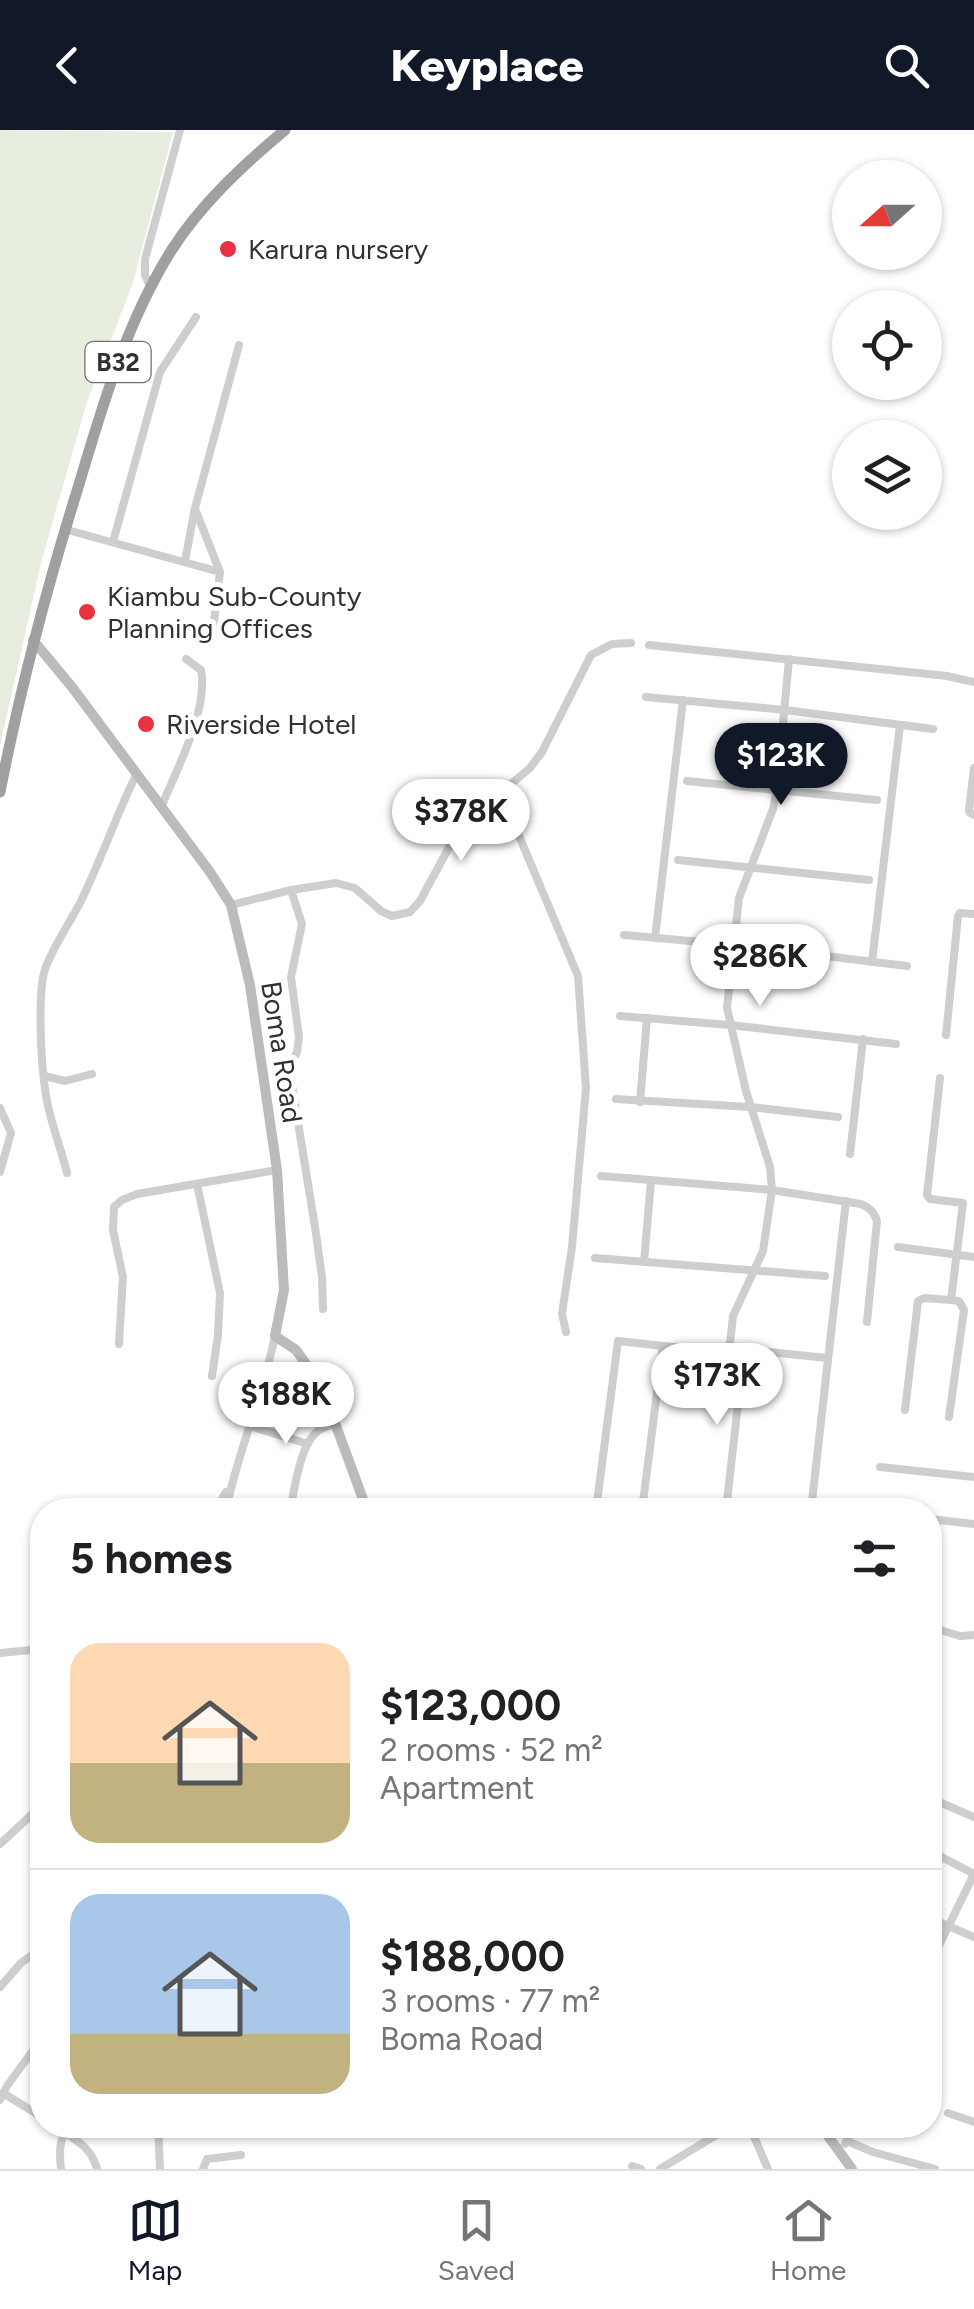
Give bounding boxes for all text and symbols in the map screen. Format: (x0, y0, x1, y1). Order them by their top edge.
icon: back (40, 38, 95, 93)
text: Keyplace (390, 38, 584, 92)
icon: search (879, 38, 934, 93)
north arrow (832, 160, 942, 270)
map controls (832, 160, 942, 530)
place label: Karura nursery (248, 232, 428, 266)
marker: Karura nursery (217, 238, 239, 260)
button: locate (832, 290, 942, 400)
road number: B32 (86, 342, 150, 382)
button: layers (832, 420, 942, 530)
place label: Kiambu Sub-County Planning Offices (107, 579, 362, 645)
marker: Kiambu Sub-County Planning Offices (76, 601, 98, 623)
place label: Riverside Hotel (166, 707, 356, 741)
marker: Riverside Hotel (135, 713, 157, 735)
pin: $123K (711, 723, 851, 808)
text: $123K (737, 736, 825, 774)
pin: $378K (391, 779, 531, 864)
text: $378K (414, 792, 508, 830)
pin: $286K (690, 924, 830, 1009)
text: $286K (712, 937, 808, 975)
street label: Boma Road (254, 979, 310, 1125)
pin: $173K (647, 1343, 787, 1428)
text: $173K (673, 1356, 761, 1394)
pin: $188K (216, 1362, 356, 1447)
text: $188K (240, 1375, 332, 1413)
icon: filters (847, 1531, 902, 1586)
text: 5 homes (70, 1533, 232, 1584)
text: $123,000 (380, 1680, 561, 1731)
icon: home (150, 1683, 270, 1803)
text: 2 rooms · 52 m² (380, 1731, 603, 1769)
text: Apartment (380, 1769, 534, 1807)
text: $188,000 (380, 1931, 565, 1982)
icon: home (150, 1934, 270, 2054)
text: 3 rooms · 77 m² (380, 1982, 600, 2020)
text: Boma Road (380, 2020, 543, 2058)
tab: Map (128, 2193, 183, 2287)
tab: Saved (438, 2193, 515, 2287)
tab: Home (770, 2193, 846, 2287)

